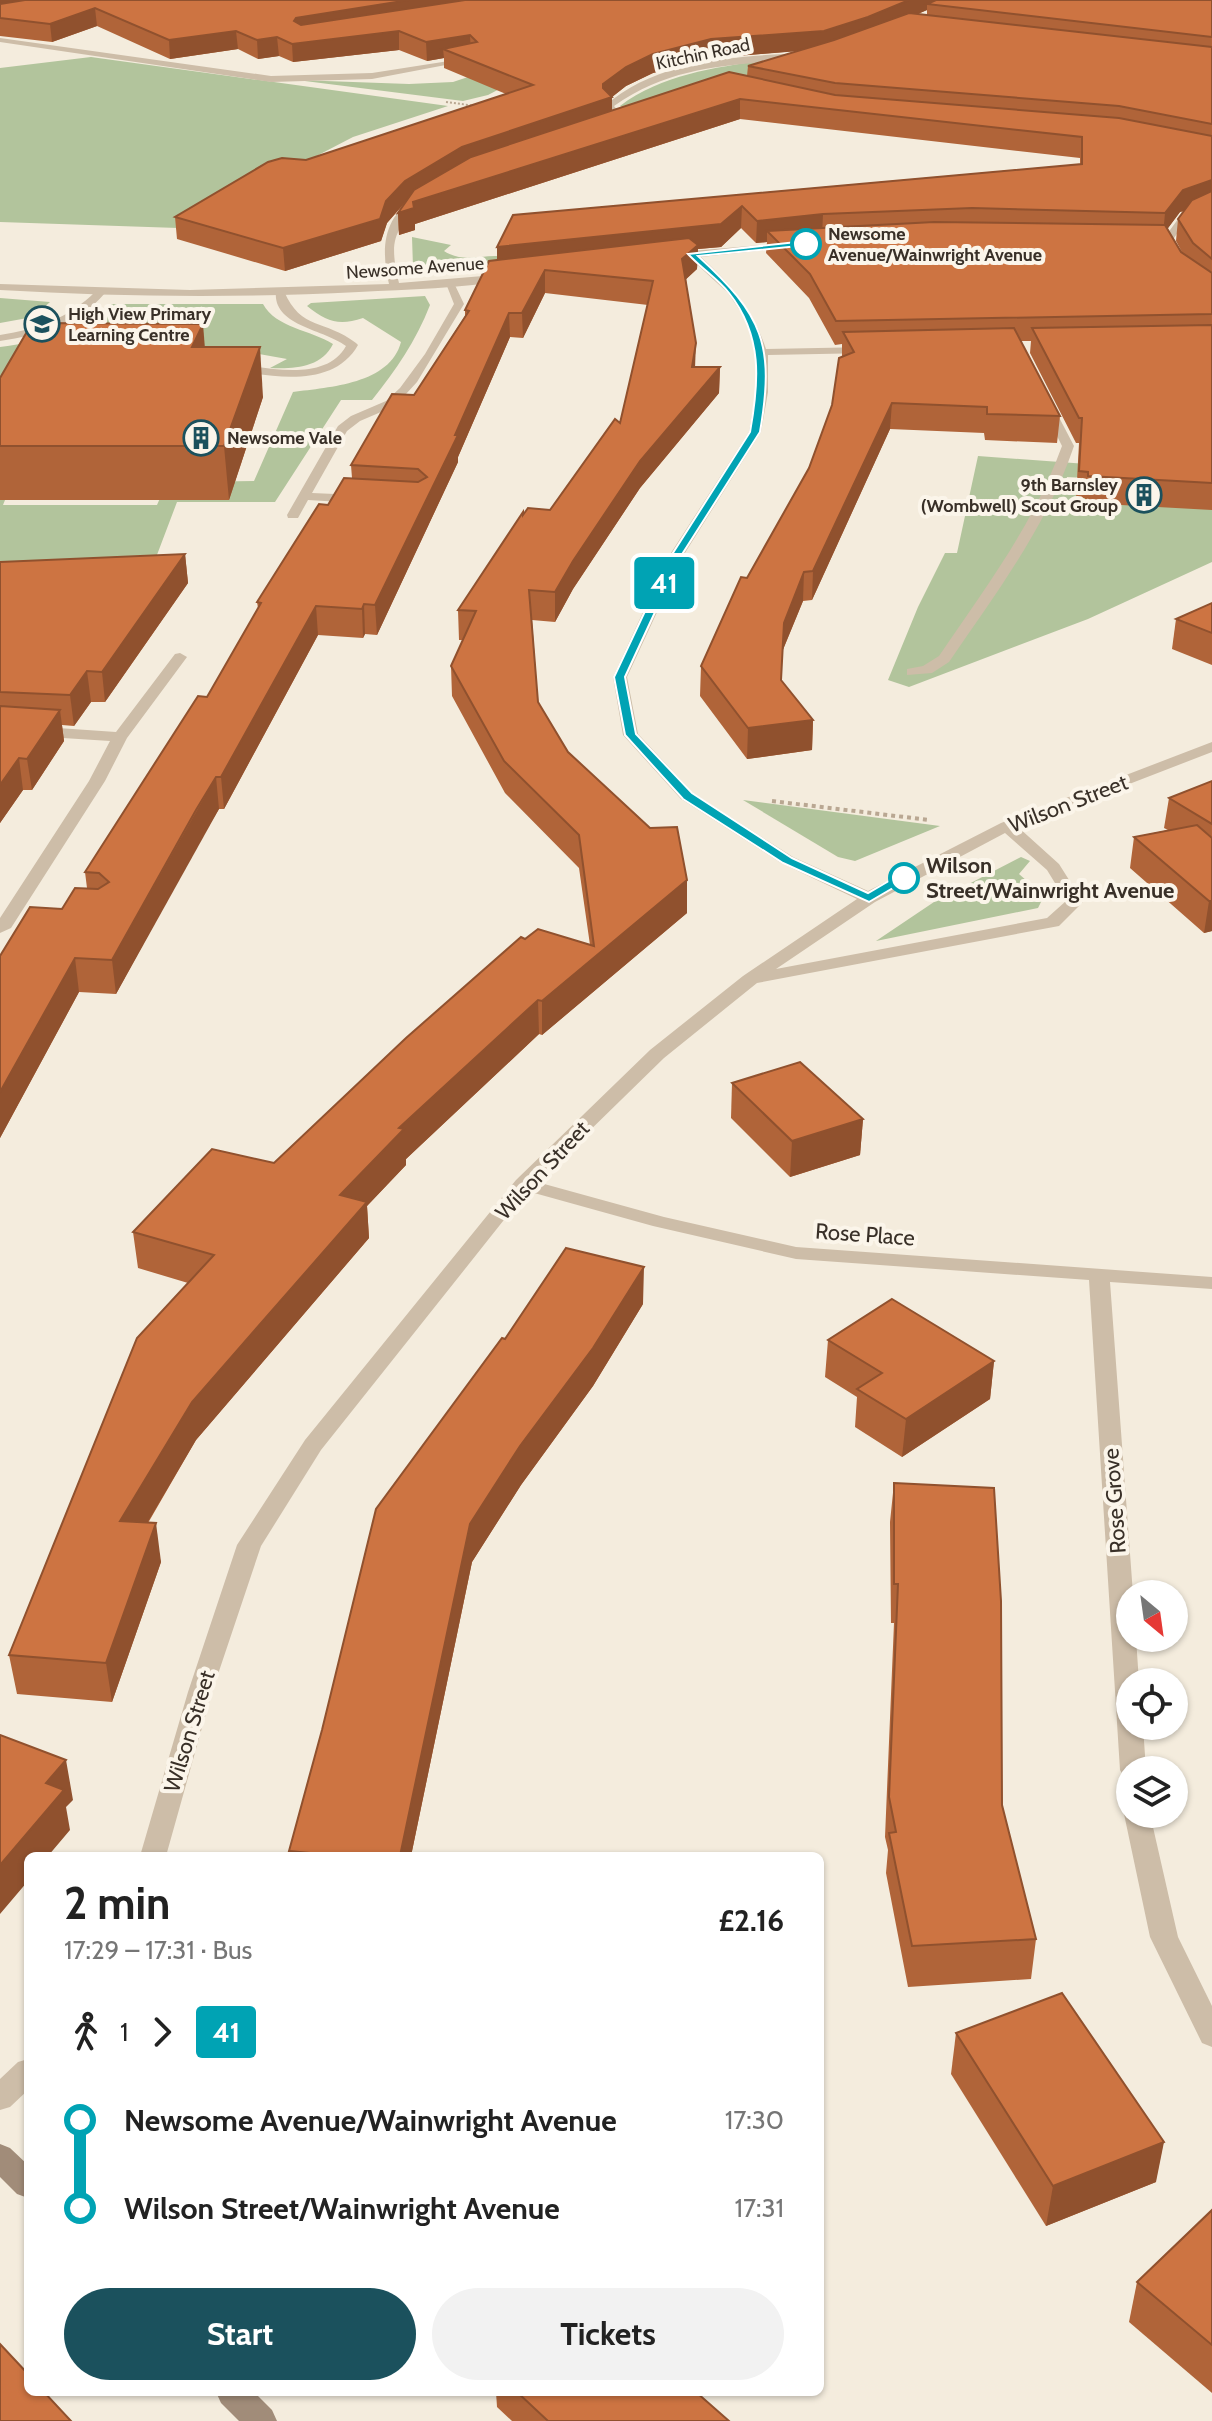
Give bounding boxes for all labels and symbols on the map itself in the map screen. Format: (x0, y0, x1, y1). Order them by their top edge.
street label: Kitchin Road (654, 33, 752, 75)
place label: Newsome Avenue/Wainwright Avenue (828, 223, 1042, 266)
marker: Newsome Avenue/Wainwright Avenue (791, 229, 821, 259)
street label: Newsome Avenue (345, 252, 485, 284)
place label: High View Primary Learning Centre (68, 303, 211, 346)
school or university icon: High View Primary Learning Centre (23, 305, 61, 343)
building icon: Newsome Vale (182, 419, 220, 457)
place label: Newsome Vale (227, 427, 342, 449)
place label: 9th Barnsley (Wombwell) Scout Group (921, 474, 1118, 517)
building icon: 9th Barnsley (Wombwell) Scout Group (1125, 476, 1163, 514)
line badge: 41 (628, 557, 700, 609)
street label: Wilson Street (1005, 768, 1132, 839)
place label: Wilson Street/Wainwright Avenue (926, 852, 1174, 904)
marker: Wilson Street/Wainwright Avenue (889, 863, 919, 893)
street label: Wilson Street (490, 1115, 595, 1225)
street label: Rose Place (814, 1218, 916, 1251)
street label: Rose Grove (1097, 1447, 1132, 1554)
north arrow (1116, 1580, 1188, 1652)
street label: Wilson Street (158, 1667, 221, 1795)

